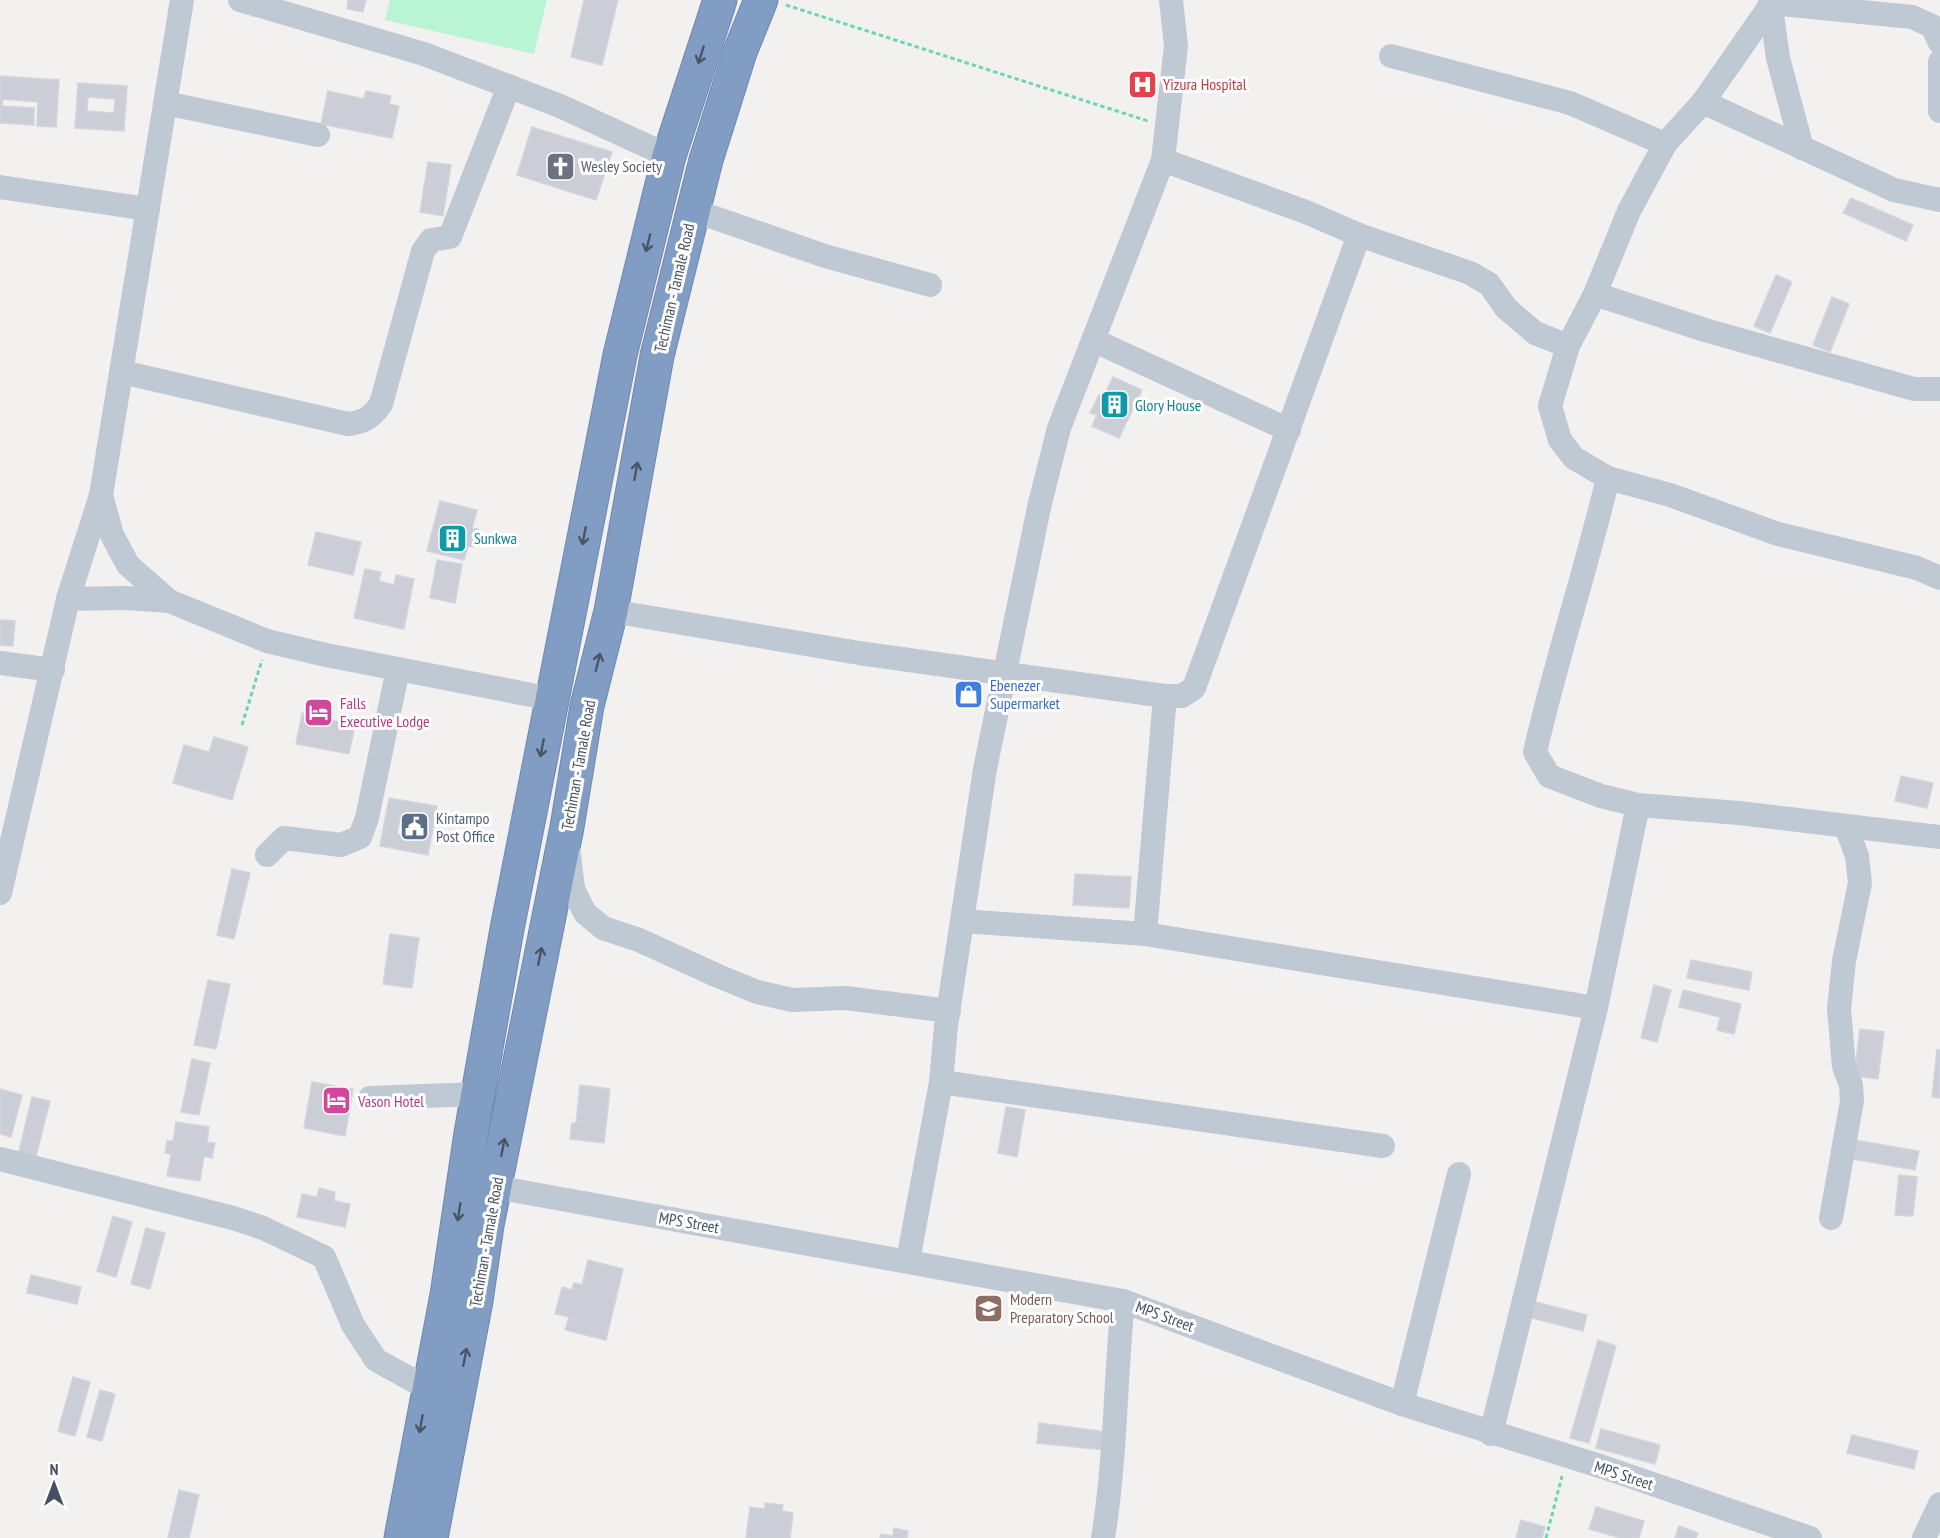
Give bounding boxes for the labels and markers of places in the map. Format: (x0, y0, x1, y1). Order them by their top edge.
hospital icon: Yizura Hospital (1126, 68, 1158, 100)
place label: Yizura Hospital (1163, 74, 1247, 94)
church icon: Wesley Society (544, 150, 576, 182)
place label: Wesley Society (581, 156, 662, 176)
building icon: Glory House (1098, 389, 1130, 421)
place label: Glory House (1135, 395, 1201, 415)
building icon: Sunkwa (437, 522, 469, 554)
place label: Sunkwa (474, 528, 517, 548)
place label: Ebenezer Supermarket (990, 675, 1061, 713)
shop icon: Ebenezer Supermarket (953, 678, 985, 710)
place label: Falls Executive Lodge (340, 693, 430, 731)
hotel icon: Falls Executive Lodge (303, 696, 335, 728)
place label: Kintampo Post Office (436, 808, 495, 846)
public building icon: Kintampo Post Office (399, 811, 431, 843)
hotel icon: Vason Hotel (321, 1085, 353, 1117)
place label: Vason Hotel (357, 1091, 424, 1111)
place label: Modern Preparatory School (1010, 1289, 1114, 1327)
school or university icon: Modern Preparatory School (973, 1292, 1005, 1324)

